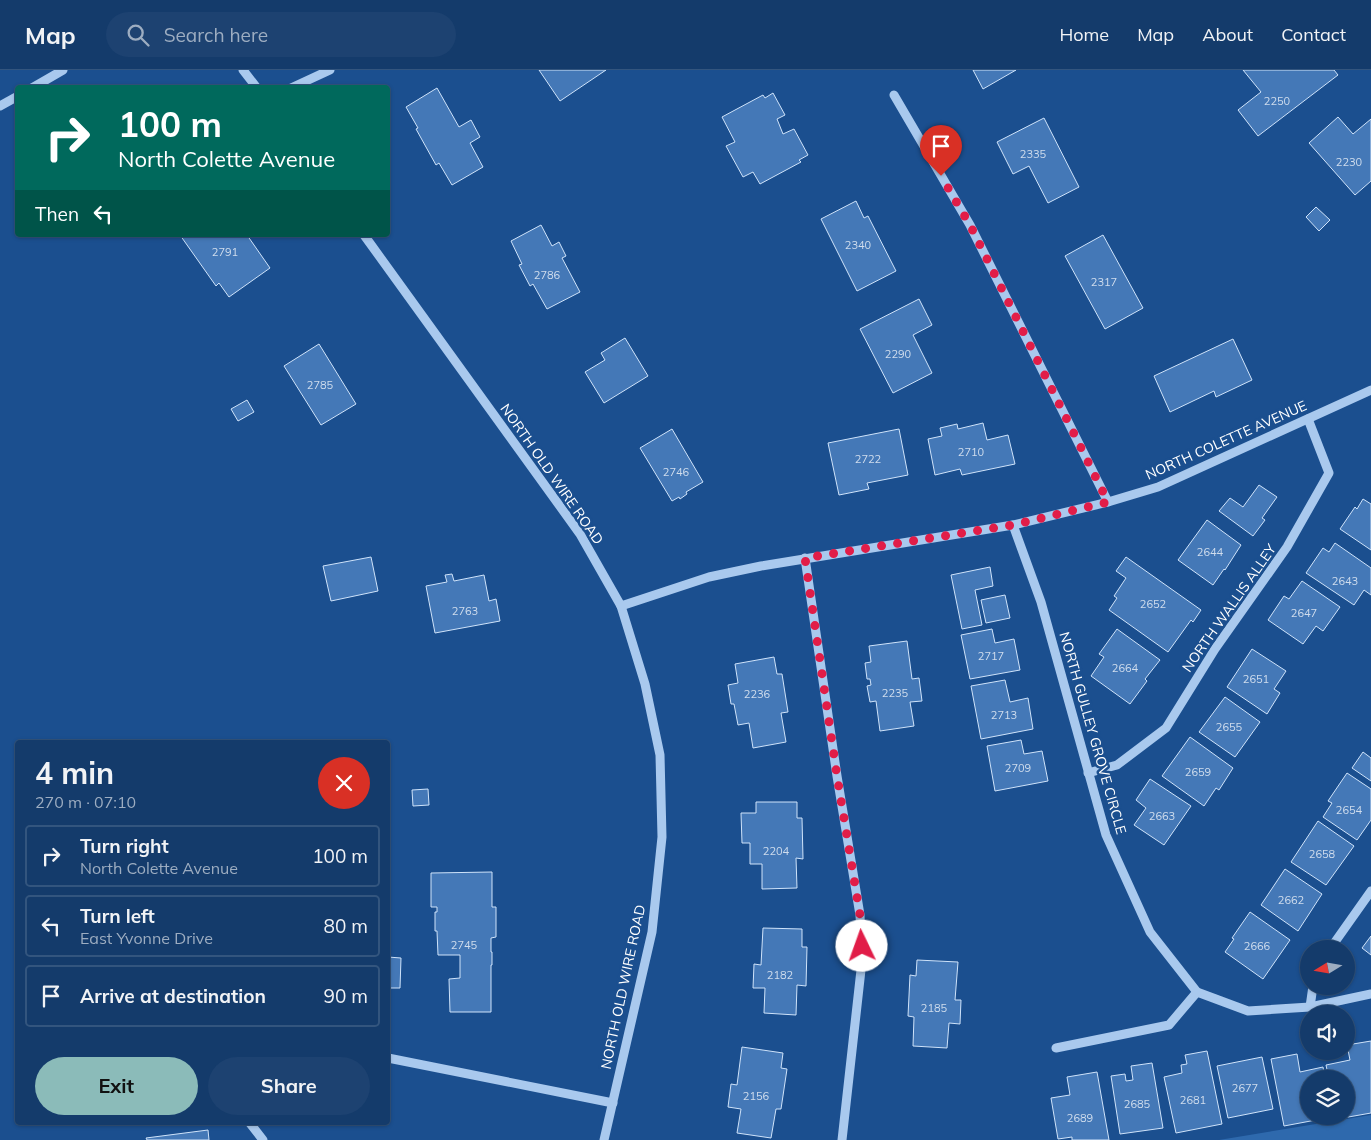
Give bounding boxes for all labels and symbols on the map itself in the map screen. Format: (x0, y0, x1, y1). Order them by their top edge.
house number: 2250 (1264, 94, 1291, 108)
pin (920, 125, 962, 176)
house number: 2335 (1020, 147, 1047, 161)
house number: 2230 (1336, 155, 1363, 169)
house number: 2340 (845, 238, 872, 252)
house number: 2791 (212, 245, 238, 259)
house number: 2786 (534, 268, 561, 282)
house number: 2317 (1091, 275, 1117, 289)
house number: 2290 (885, 347, 912, 361)
house number: 2785 (307, 378, 334, 392)
street label: NORTH COLETTE AVENUE (1143, 396, 1309, 484)
street label: NORTH OLD WIRE ROAD (496, 400, 608, 548)
house number: 2710 (958, 445, 985, 459)
house number: 2722 (855, 452, 882, 466)
house number: 2746 (663, 465, 690, 479)
street label: NORTH WALLIS ALLEY (1178, 540, 1280, 675)
house number: 2644 (1197, 545, 1224, 559)
house number: 2643 (1332, 574, 1358, 588)
house number: 2652 (1140, 597, 1167, 611)
house number: 2763 (452, 604, 478, 618)
house number: 2647 (1291, 606, 1317, 620)
street label: NORTH GULLEY GROVE CIRCLE (1055, 630, 1131, 836)
house number: 2717 (978, 649, 1004, 663)
house number: 2664 (1112, 661, 1139, 675)
house number: 2651 (1243, 672, 1269, 686)
house number: 2235 (882, 686, 909, 700)
house number: 2236 (744, 687, 771, 701)
house number: 2713 (991, 708, 1017, 722)
house number: 2655 (1216, 720, 1243, 734)
house number: 2709 (1005, 761, 1031, 775)
house number: 2659 (1185, 765, 1211, 779)
house number: 2654 (1336, 803, 1363, 817)
house number: 2663 (1149, 809, 1175, 823)
house number: 2204 (763, 844, 790, 858)
house number: 2658 (1309, 847, 1336, 861)
house number: 2662 (1278, 893, 1305, 907)
street label: NORTH OLD WIRE ROAD (597, 903, 649, 1071)
position arrow (835, 919, 887, 971)
house number: 2745 (451, 938, 478, 952)
house number: 2666 (1244, 939, 1271, 953)
north arrow (1300, 940, 1355, 995)
house number: 2182 (767, 968, 794, 982)
house number: 2185 (921, 1001, 948, 1015)
house number: 2677 (1232, 1081, 1258, 1095)
house number: 2156 (743, 1089, 770, 1103)
house number: 2681 (1180, 1093, 1206, 1107)
house number: 2685 (1124, 1097, 1151, 1111)
house number: 2689 (1067, 1111, 1093, 1125)

